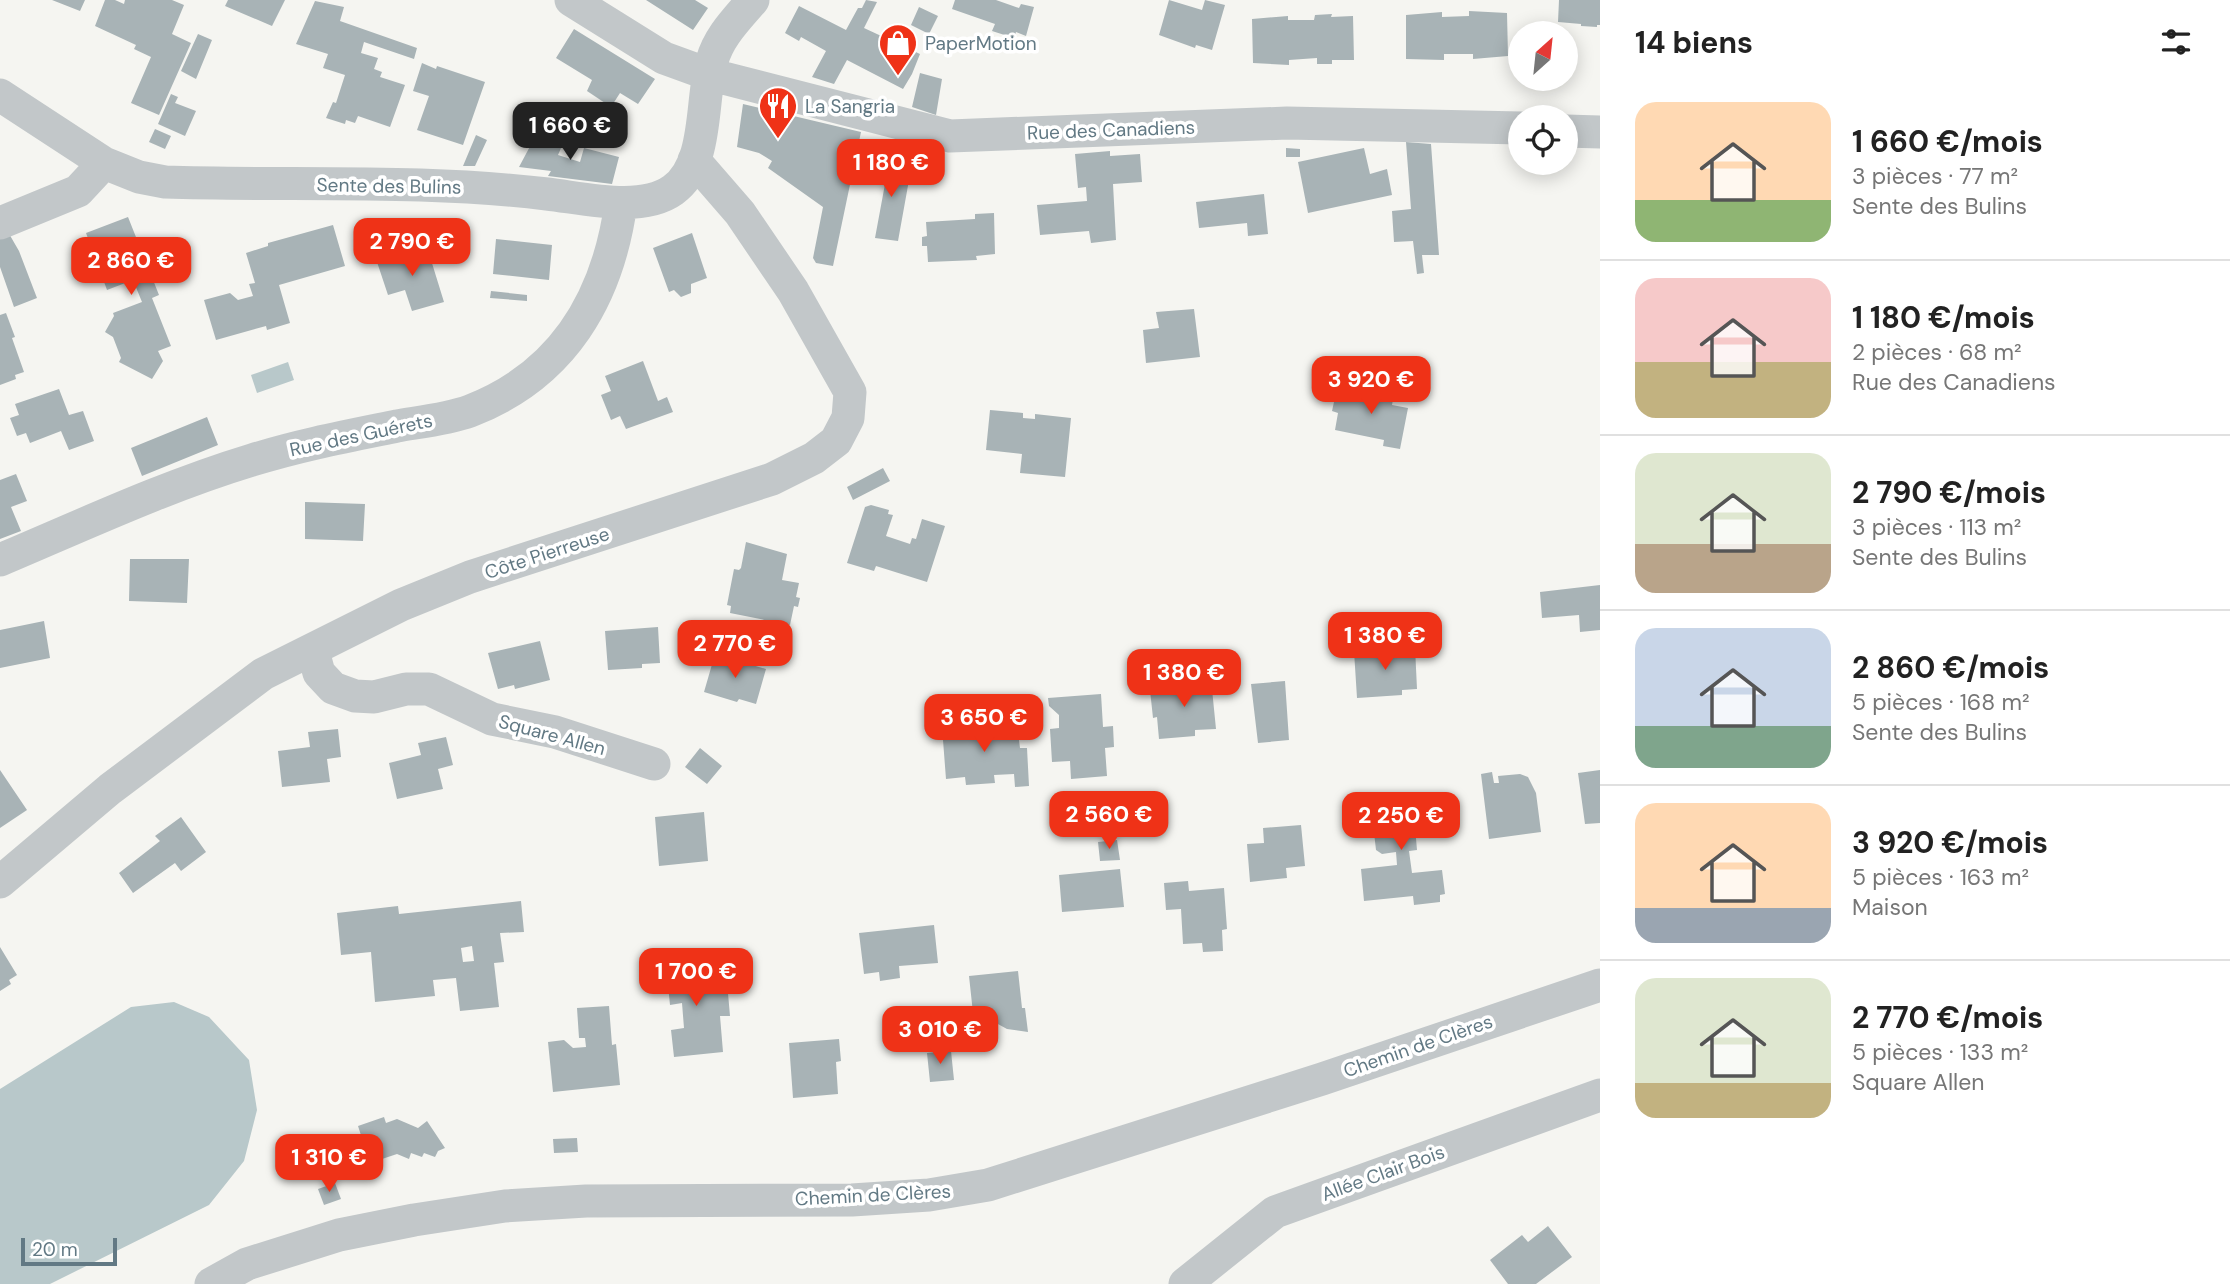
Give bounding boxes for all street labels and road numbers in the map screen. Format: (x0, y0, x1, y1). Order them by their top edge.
street label: Rue des Canadiens (1026, 115, 1196, 145)
street label: Sente des Bulins (316, 172, 462, 200)
street label: Rue des Guérets (287, 408, 435, 462)
street label: Côte Pierreuse (481, 521, 613, 585)
street label: Square Allen (496, 709, 608, 761)
street label: Chemin de Clères (1340, 1009, 1496, 1083)
street label: Allée Clair Bois (1318, 1139, 1448, 1207)
street label: Chemin de Clères (794, 1178, 952, 1212)

